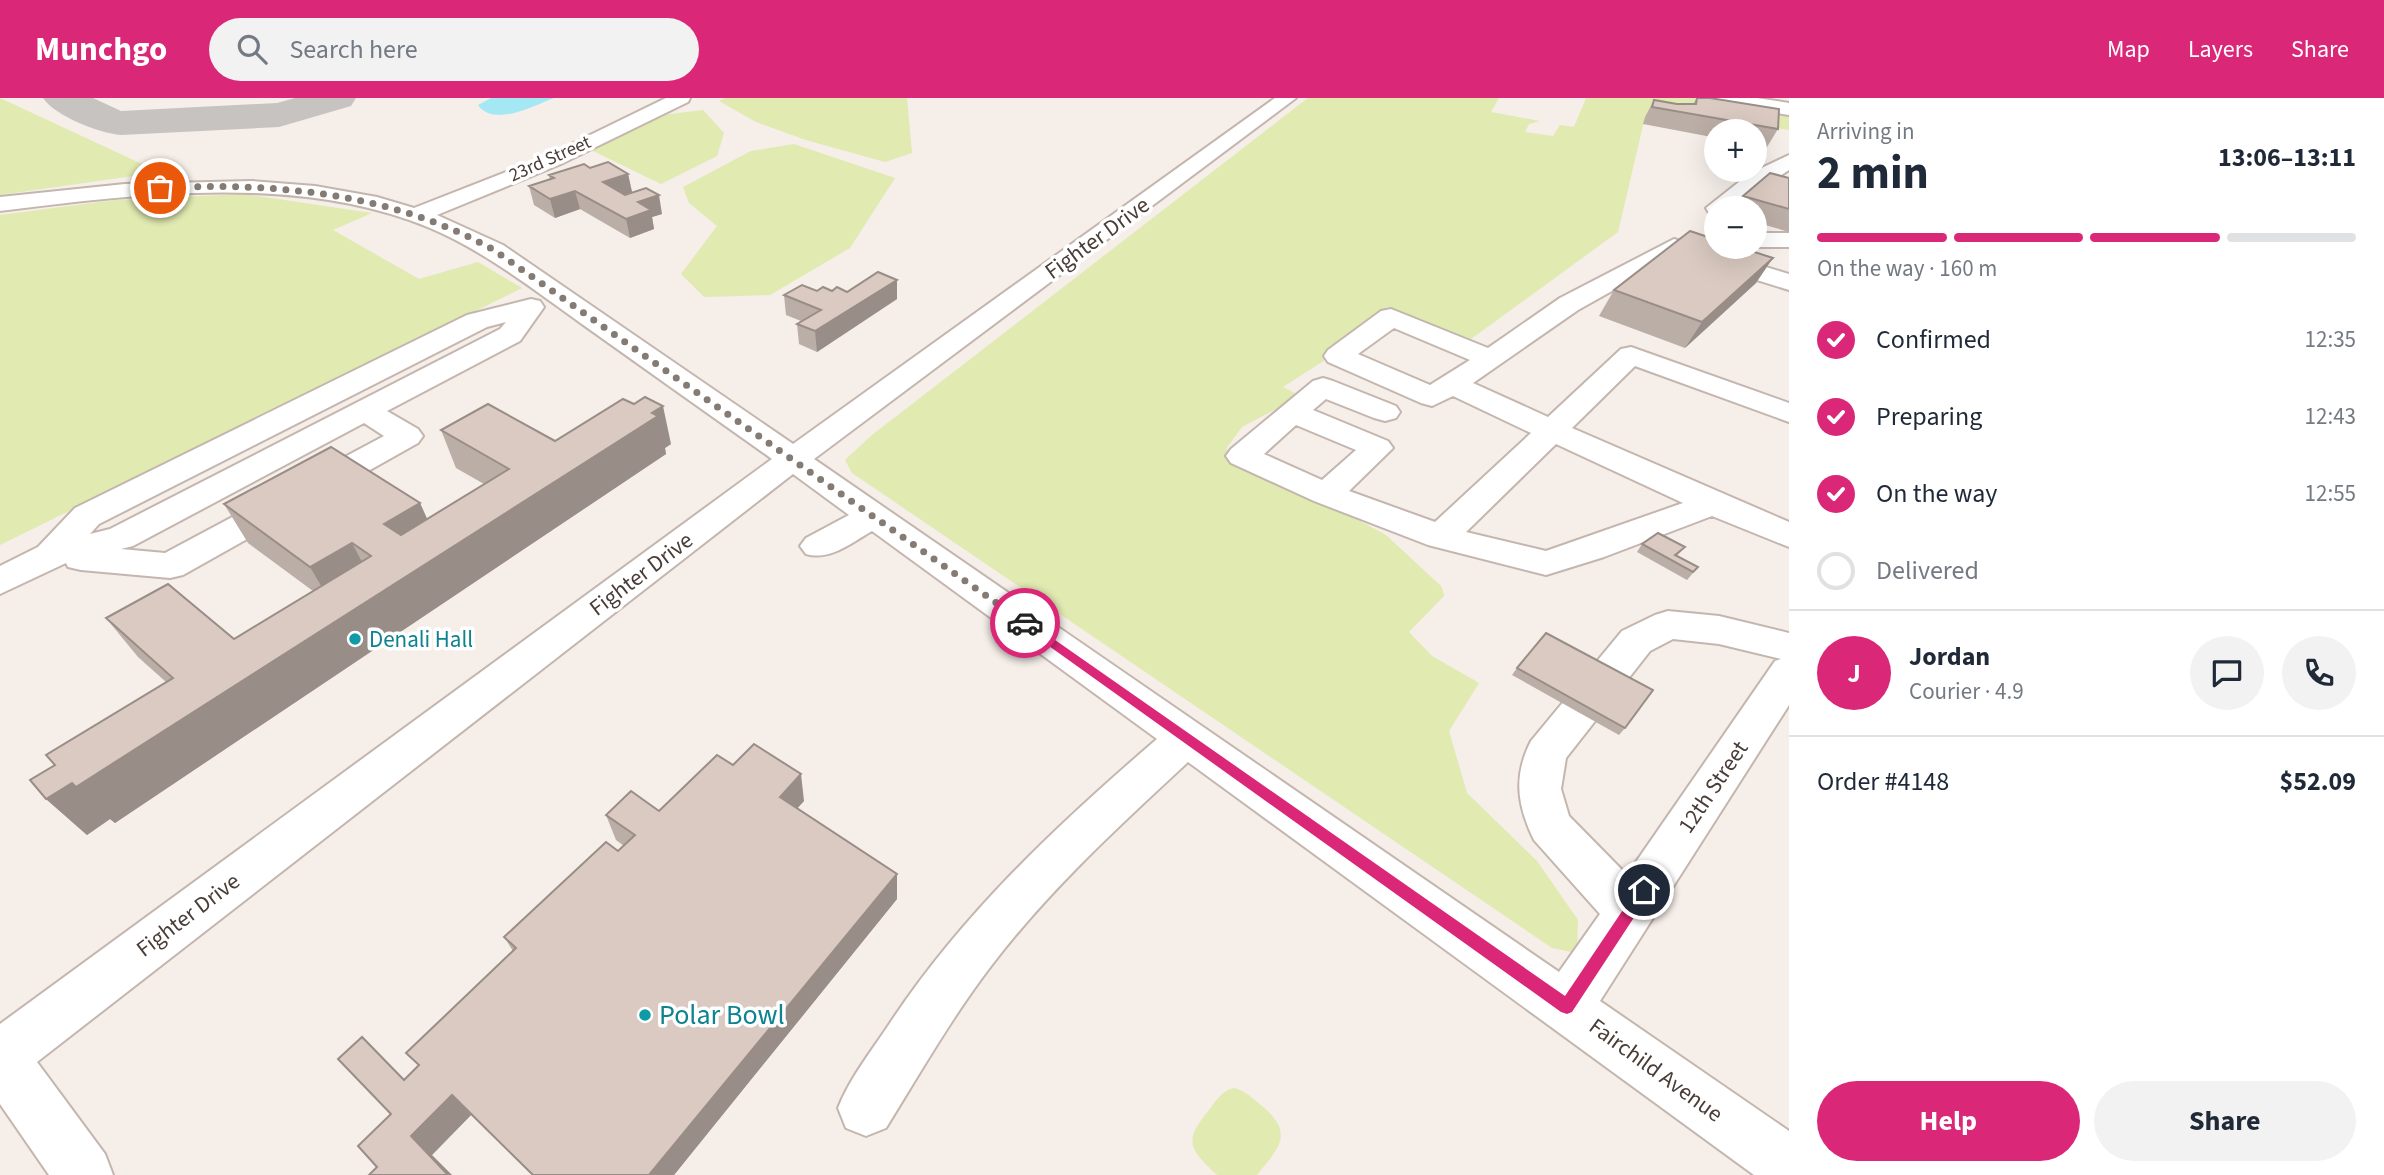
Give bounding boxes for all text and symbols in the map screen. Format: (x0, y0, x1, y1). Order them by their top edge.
search box (209, 18, 699, 81)
text: Munchgo (35, 26, 167, 73)
icon: search (233, 30, 271, 68)
text: Search here (289, 31, 418, 68)
text: Map (2107, 32, 2150, 67)
text: Layers (2188, 32, 2253, 67)
text: Share (2291, 32, 2349, 67)
text: Arriving in (1817, 115, 1915, 148)
map controls (1704, 119, 1767, 259)
button: + (1704, 119, 1767, 182)
street label: 23rd Street (505, 129, 596, 189)
text: 13:06–13:11 (2218, 139, 2356, 176)
text: 2 min (1817, 141, 1929, 206)
pin (130, 158, 190, 218)
icon: bag (141, 169, 179, 207)
street label: Fighter Drive (1038, 189, 1156, 287)
button: − (1704, 196, 1767, 259)
text: On the way · 160 m (1817, 252, 1997, 285)
icon: check (1817, 321, 1855, 359)
text: Confirmed (1876, 321, 1991, 358)
text: 12:35 (2305, 323, 2356, 356)
icon: check (1817, 398, 1855, 436)
text: Preparing (1876, 398, 1982, 435)
text: 12:43 (2305, 400, 2356, 433)
icon: check (1817, 475, 1855, 513)
text: On the way (1876, 475, 1997, 512)
text: 12:55 (2305, 477, 2356, 510)
street label: Fighter Drive (582, 524, 700, 624)
text: Delivered (1876, 552, 1979, 589)
courier (990, 588, 1060, 658)
icon: car (1006, 604, 1044, 642)
place label: Denali Hall (369, 623, 473, 656)
marker: Denali Hall (347, 631, 363, 647)
button: chat (2190, 636, 2264, 710)
button: phone (2282, 636, 2356, 710)
text: Jordan (1909, 638, 1990, 675)
text: J (1847, 655, 1861, 692)
text: Courier · 4.9 (1909, 675, 2024, 708)
street label: 12th Street (1670, 734, 1756, 840)
text: Order #4148 (1817, 763, 1949, 800)
text: $52.09 (2280, 763, 2356, 800)
pin (1614, 860, 1674, 920)
street label: Fighter Drive (129, 865, 247, 965)
icon: home (1625, 871, 1663, 909)
place label: Polar Bowl (659, 995, 785, 1035)
marker: Polar Bowl (637, 1007, 653, 1023)
street label: Fairchild Avenue (1582, 1010, 1730, 1130)
button: Help (1817, 1081, 2080, 1161)
button: Share (2094, 1081, 2356, 1161)

